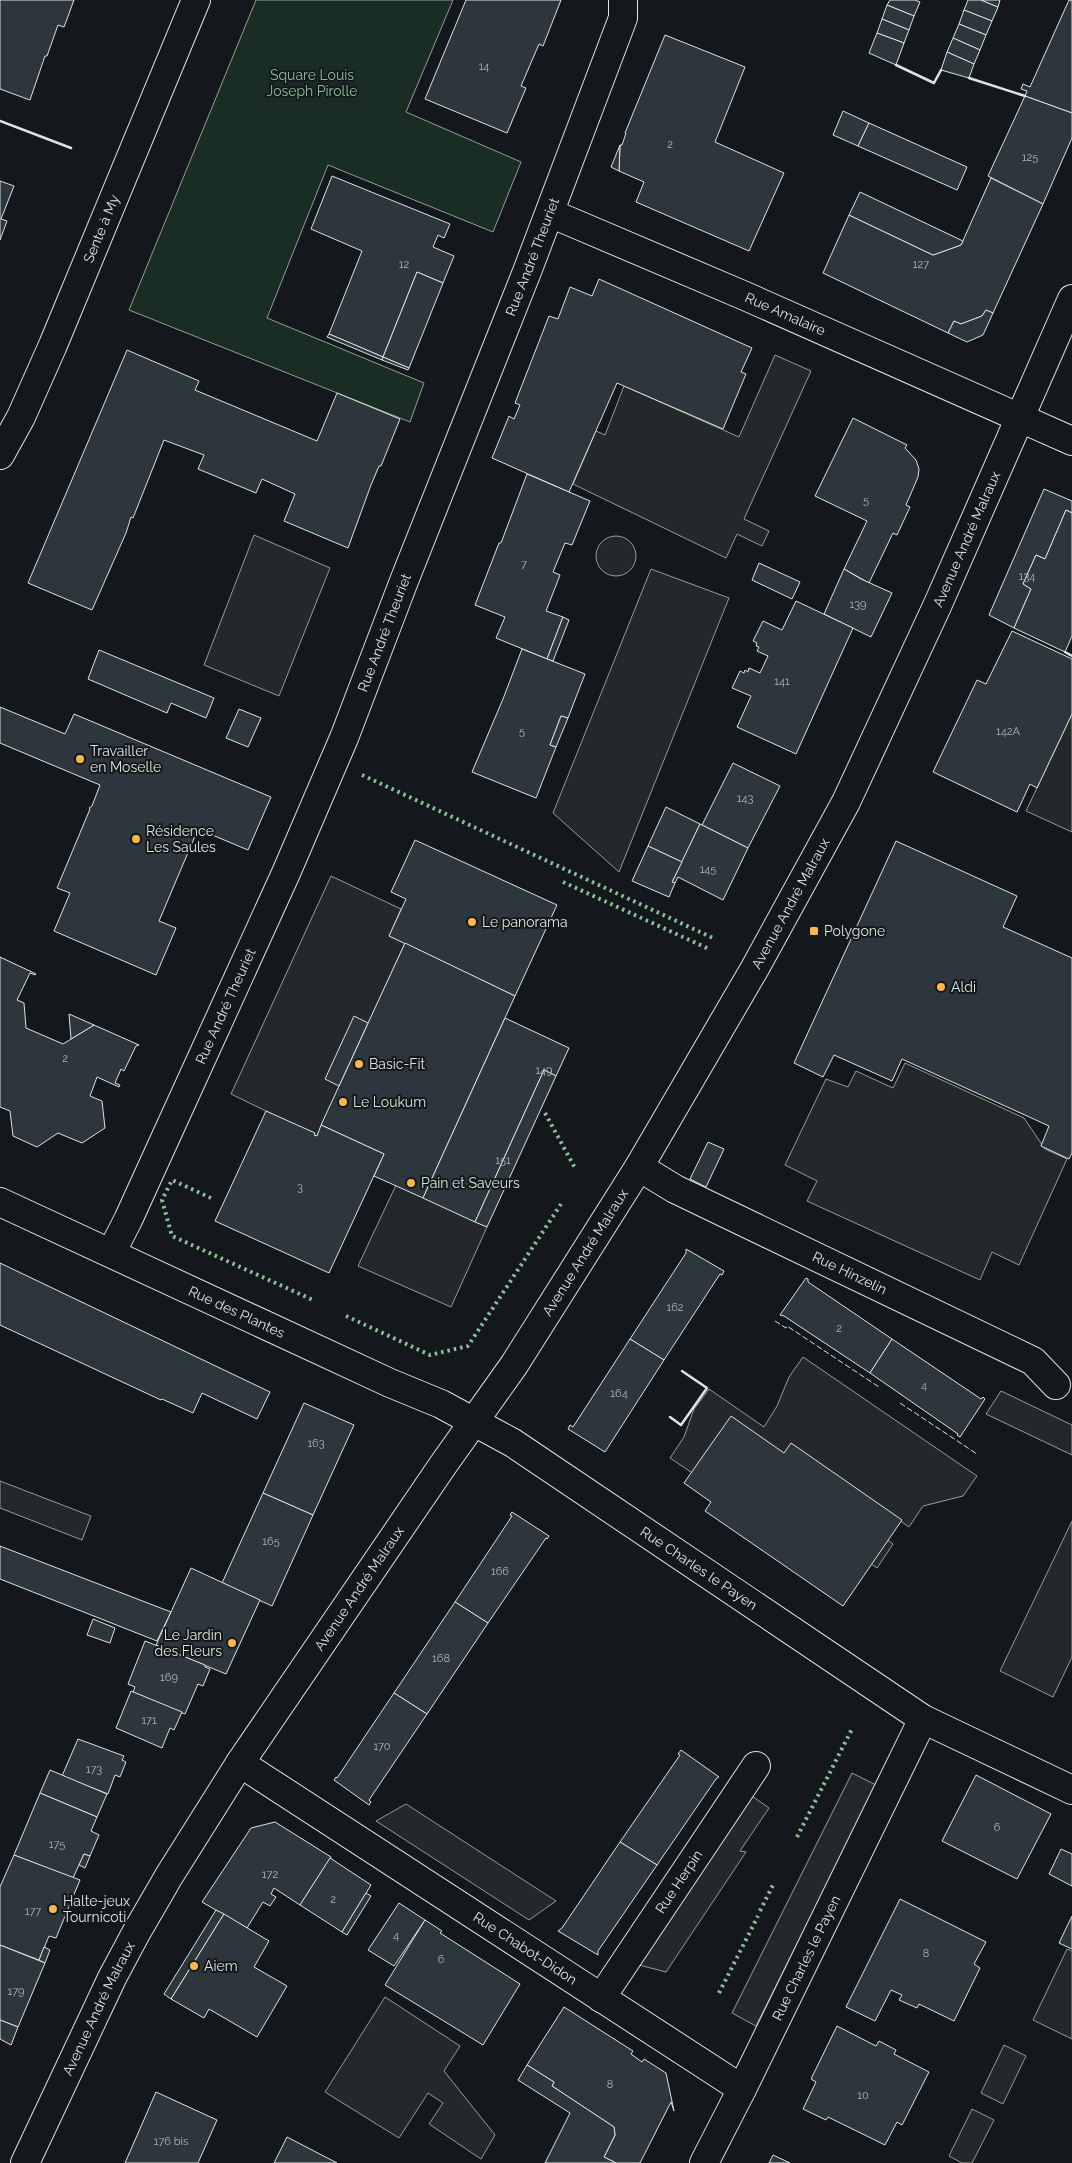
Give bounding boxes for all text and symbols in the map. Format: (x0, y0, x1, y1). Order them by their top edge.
house number: 14 (479, 60, 489, 73)
park label: Square Louis Joseph Pirolle (267, 67, 357, 99)
house number: 2 (667, 138, 673, 151)
house number: 125 (1022, 151, 1038, 164)
street label: Sente à My (80, 192, 123, 265)
street label: Rue André Theuriet (502, 195, 562, 318)
house number: 12 (399, 258, 409, 271)
house number: 127 (913, 258, 929, 271)
street label: Rue Amalaire (743, 289, 828, 339)
street label: Avenue André Malraux (930, 469, 1003, 609)
house number: 5 (863, 494, 869, 507)
house number: 7 (521, 558, 527, 571)
house number: 134 (1019, 570, 1035, 583)
street label: Rue André Theuriet (354, 571, 414, 694)
house number: 139 (849, 598, 867, 611)
house number: 141 (774, 675, 790, 688)
house number: 5 (519, 725, 525, 738)
house number: 142A (996, 725, 1020, 738)
place label: Travailler en Moselle (90, 743, 161, 775)
marker: Travailler en Moselle (74, 753, 86, 765)
house number: 143 (737, 792, 753, 805)
place label: Résidence Les Saules (146, 823, 216, 855)
marker: Résidence Les Saules (130, 833, 142, 845)
street label: Avenue André Malraux (748, 835, 833, 972)
house number: 145 (700, 863, 716, 876)
place label: Le panorama (482, 914, 568, 930)
marker: Le panorama (466, 916, 478, 928)
place label: Polygone (824, 923, 885, 939)
marker: Polygone (808, 925, 820, 937)
street label: Rue André Theuriet (192, 946, 259, 1067)
place label: Aldi (951, 979, 976, 995)
marker: Aldi (935, 981, 947, 993)
house number: 2 (62, 1052, 68, 1065)
place label: Basic-Fit (369, 1056, 426, 1072)
marker: Basic-Fit (353, 1058, 365, 1070)
house number: 149 (535, 1064, 553, 1077)
place label: Le Loukum (353, 1094, 426, 1110)
marker: Le Loukum (337, 1096, 349, 1108)
house number: 151 (495, 1154, 511, 1167)
place label: Pain et Saveurs (421, 1175, 520, 1191)
marker: Pain et Saveurs (405, 1177, 417, 1189)
house number: 3 (297, 1181, 303, 1194)
street label: Avenue André Malraux (539, 1186, 631, 1319)
street label: Rue Hinzelin (810, 1248, 890, 1298)
street label: Rue des Plantes (186, 1283, 288, 1341)
house number: 162 (666, 1301, 684, 1314)
house number: 2 (836, 1322, 842, 1335)
house number: 4 (921, 1379, 927, 1392)
house number: 164 (610, 1387, 628, 1400)
house number: 163 (307, 1437, 325, 1450)
street label: Avenue André Malraux (311, 1523, 407, 1654)
street label: Rue Charles le Payen (637, 1523, 760, 1613)
house number: 165 (262, 1535, 280, 1548)
house number: 166 (491, 1565, 509, 1578)
place label: Le Jardin des Fleurs (154, 1627, 222, 1659)
marker: Le Jardin des Fleurs (226, 1637, 238, 1649)
house number: 168 (432, 1652, 450, 1665)
house number: 169 (160, 1671, 178, 1684)
house number: 171 (141, 1714, 157, 1727)
house number: 170 (373, 1740, 391, 1753)
house number: 173 (86, 1763, 102, 1776)
house number: 6 (994, 1821, 1001, 1834)
house number: 175 (49, 1838, 65, 1851)
street label: Rue Herpin (652, 1847, 706, 1916)
house number: 172 (262, 1868, 278, 1881)
place label: Halte-jeux Tournicoti (63, 1893, 130, 1925)
house number: 2 (330, 1893, 336, 1906)
street label: Rue Charles le Payen (769, 1893, 844, 2023)
marker: Halte-jeux Tournicoti (47, 1903, 59, 1915)
house number: 177 (25, 1905, 41, 1918)
street label: Rue Chabot-Didon (470, 1909, 580, 1988)
house number: 4 (393, 1929, 399, 1942)
street label: Avenue André Malraux (59, 1939, 138, 2078)
house number: 8 (923, 1947, 929, 1960)
house number: 6 (438, 1953, 445, 1966)
place label: Aiem (204, 1958, 238, 1974)
marker: Aiem (188, 1960, 200, 1972)
house number: 179 (8, 1985, 24, 1998)
house number: 8 (607, 2078, 613, 2091)
house number: 10 (857, 2089, 869, 2102)
house number: 176 bis (154, 2135, 188, 2148)

